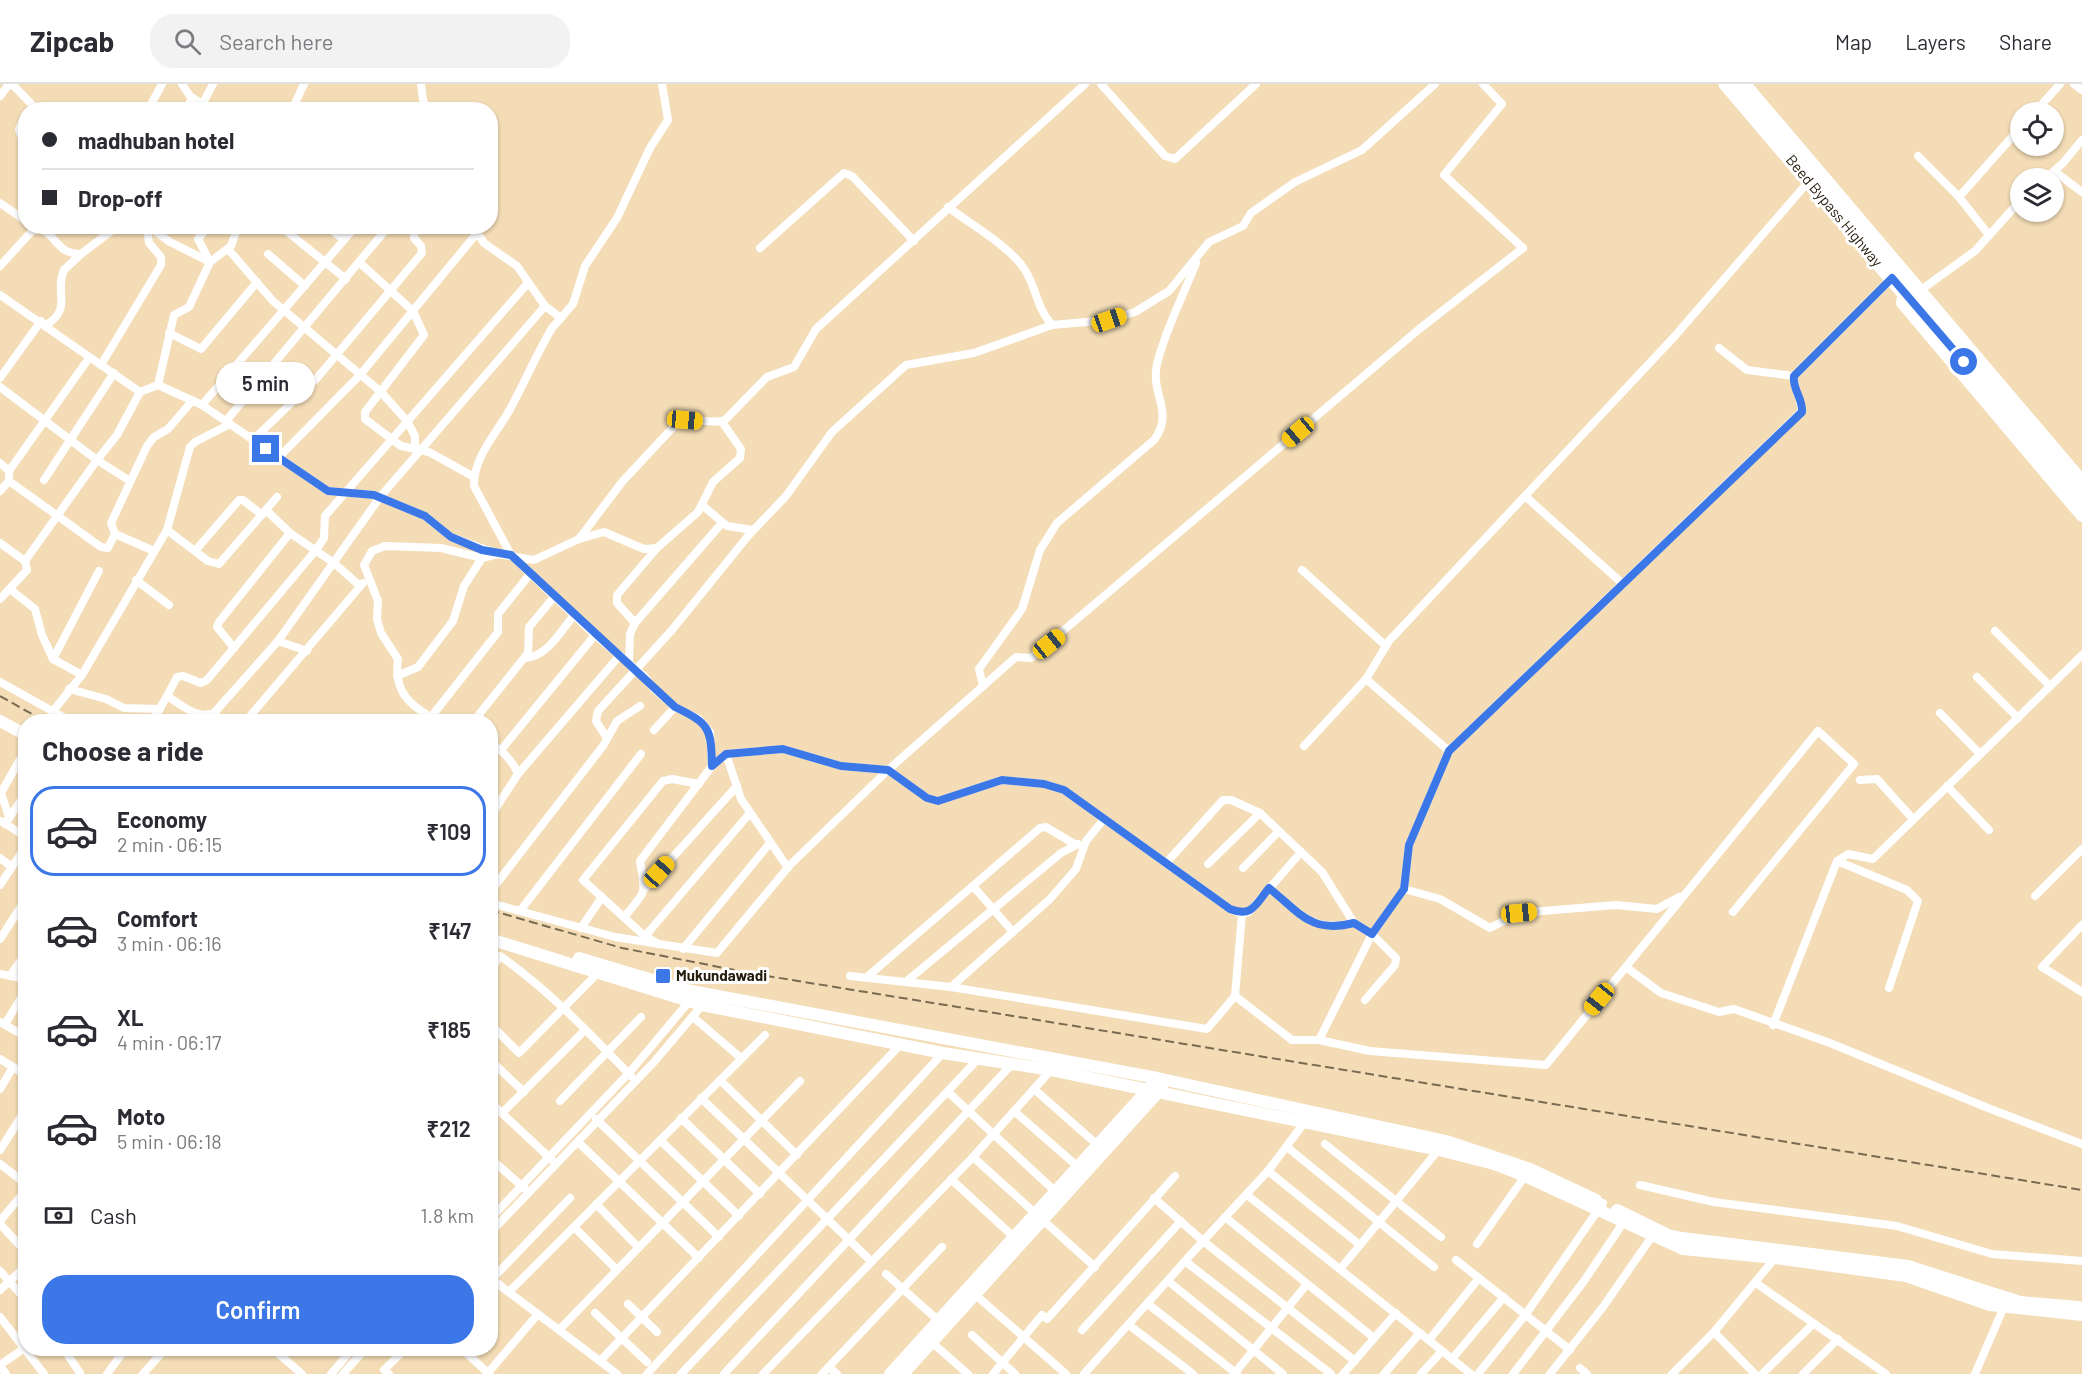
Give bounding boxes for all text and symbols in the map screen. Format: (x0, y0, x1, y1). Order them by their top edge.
search box (150, 14, 570, 68)
text: Zipcab (30, 24, 114, 58)
icon: search (171, 25, 204, 58)
text: Search here (219, 28, 334, 54)
text: Map (1835, 29, 1872, 54)
text: Layers (1905, 29, 1966, 54)
text: Share (1999, 29, 2052, 54)
map controls (2010, 102, 2064, 222)
button: locate (2010, 102, 2064, 156)
text: madhuban hotel (78, 127, 234, 153)
street label: Beed Bypass Highway (1783, 151, 1887, 270)
button: layers (2010, 168, 2064, 222)
text: Drop-off (78, 185, 162, 211)
car (1089, 306, 1129, 334)
route start (1950, 348, 1977, 375)
callout: 5 min (216, 362, 316, 404)
text: 5 min (242, 371, 289, 395)
car (666, 409, 704, 431)
car (1278, 414, 1318, 450)
route end (252, 435, 279, 462)
car (1029, 626, 1069, 662)
text: Choose a ride (42, 734, 204, 766)
icon: car (45, 804, 99, 858)
text: Economy (117, 806, 207, 832)
text: ₹109 (427, 818, 471, 844)
text: 2 min · 06:15 (117, 832, 222, 856)
car (640, 853, 678, 891)
car (1500, 902, 1538, 924)
icon: car (45, 903, 99, 957)
text: Comfort (117, 905, 198, 931)
text: ₹147 (428, 917, 471, 943)
text: 3 min · 06:16 (117, 931, 222, 955)
place label: Mukundawadi (676, 966, 767, 984)
marker: Mukundawadi (654, 967, 672, 985)
car (1581, 979, 1617, 1019)
icon: car (45, 1002, 99, 1056)
text: XL (117, 1004, 143, 1030)
text: ₹185 (427, 1016, 471, 1042)
text: 4 min · 06:17 (117, 1030, 221, 1054)
icon: car (45, 1101, 99, 1155)
text: Moto (117, 1103, 165, 1129)
text: ₹212 (427, 1115, 471, 1141)
text: 5 min · 06:18 (117, 1129, 222, 1153)
icon: cash (42, 1199, 75, 1232)
text: Cash (90, 1202, 137, 1228)
text: 1.8 km (420, 1203, 474, 1227)
button: Confirm (42, 1275, 474, 1344)

